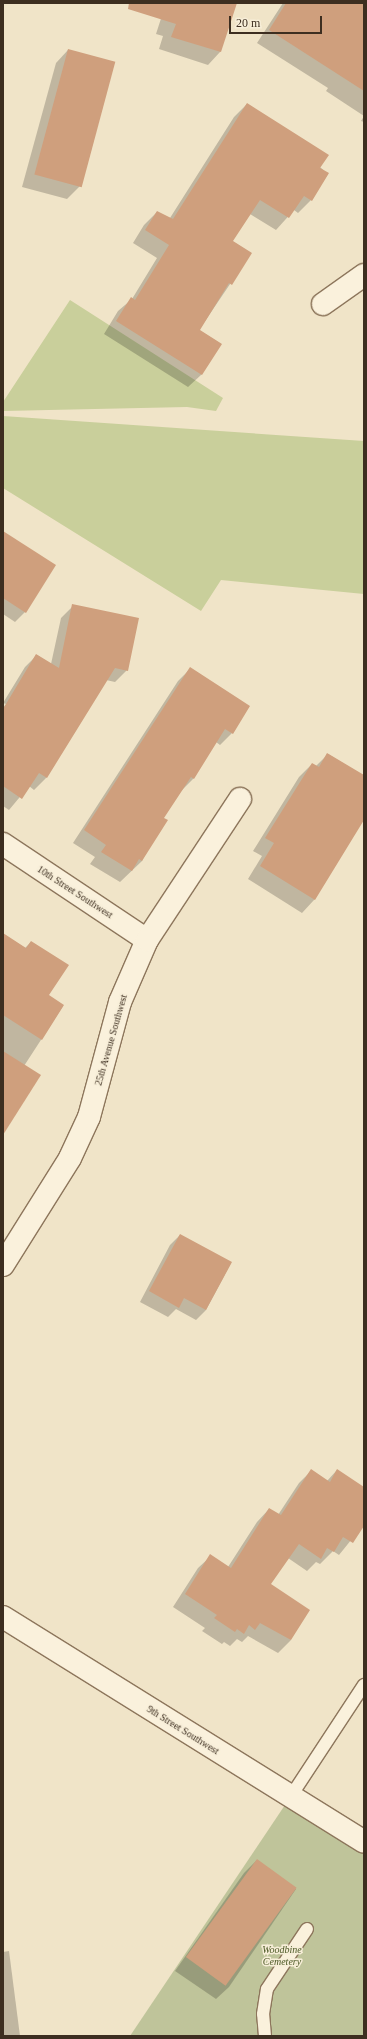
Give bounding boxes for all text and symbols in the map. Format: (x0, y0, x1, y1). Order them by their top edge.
scale bar (231, 8, 324, 34)
text: 20 m (236, 16, 260, 30)
street label: 10th Street Southwest (35, 863, 115, 921)
street label: 25th Avenue Southwest (92, 993, 130, 1087)
street label: 9th Street Southwest (145, 1703, 221, 1757)
park label: Woodbine Cemetery (262, 1943, 302, 1966)

